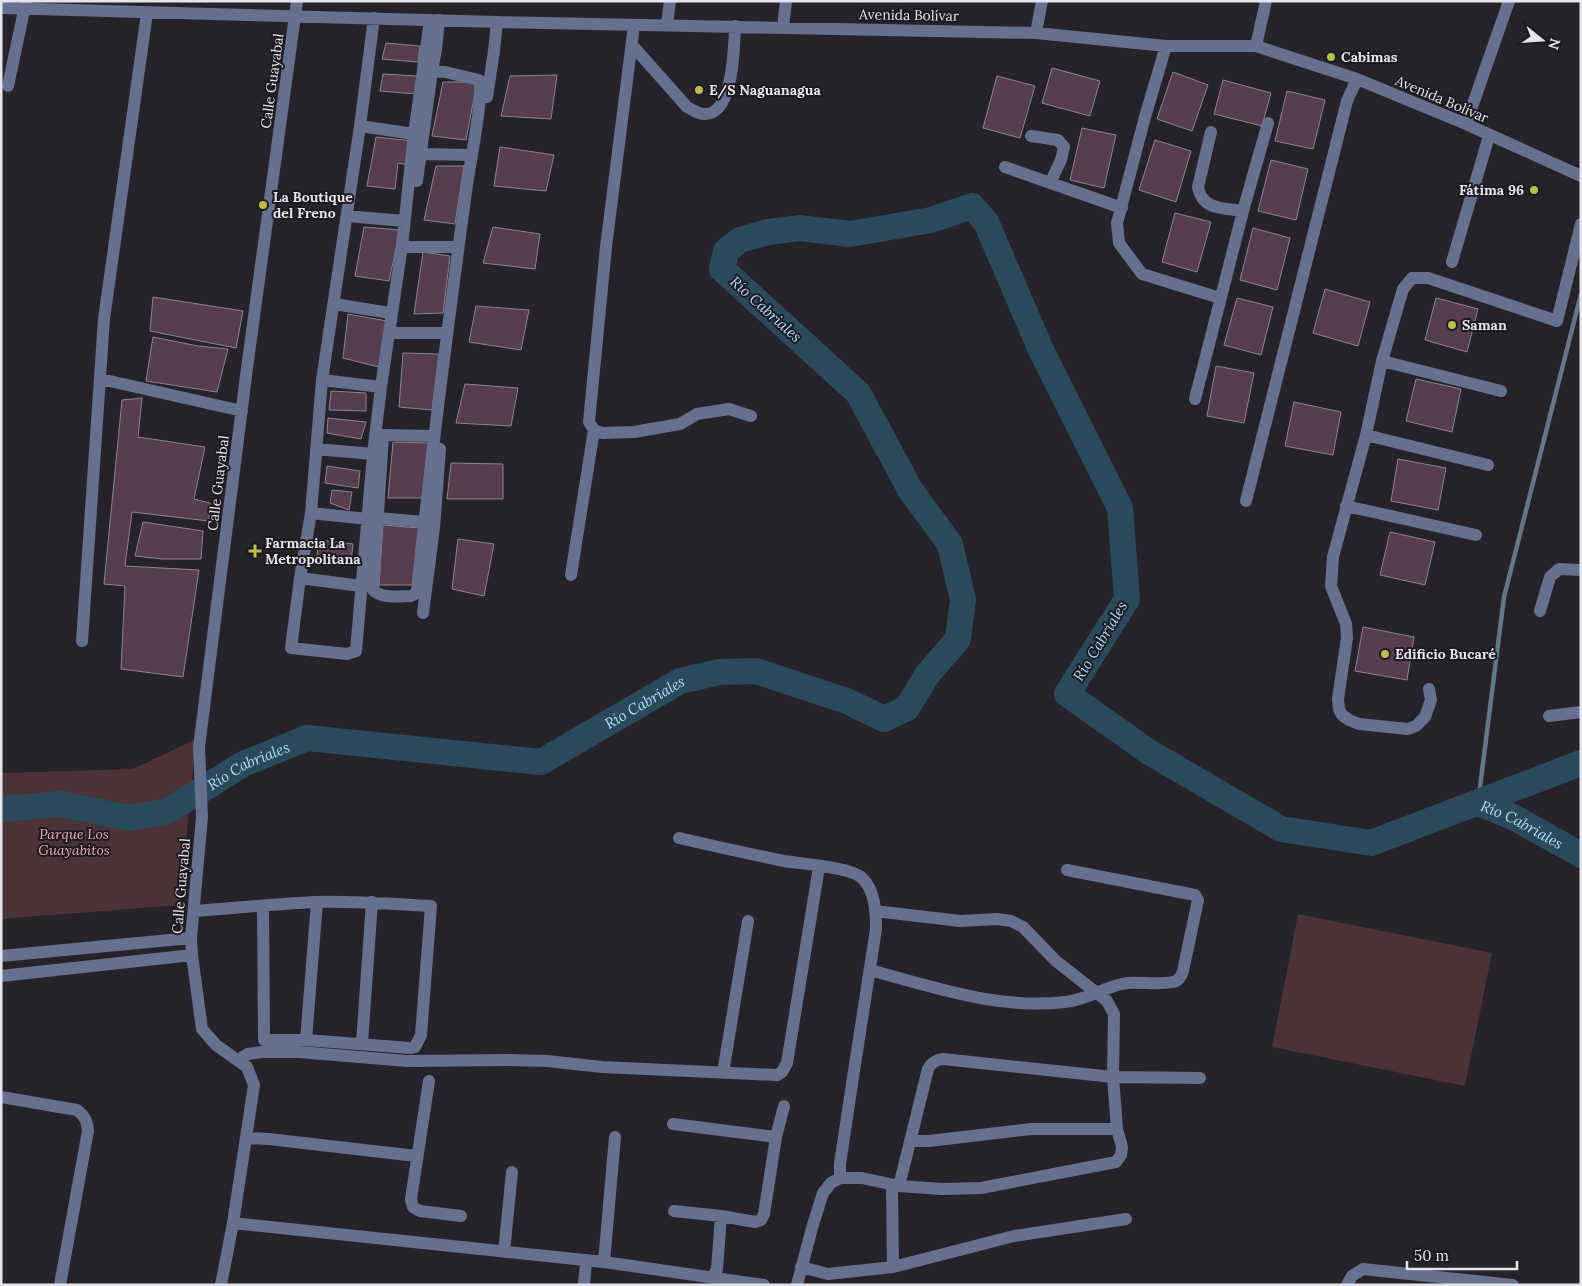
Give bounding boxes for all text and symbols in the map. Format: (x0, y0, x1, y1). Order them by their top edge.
street label: Avenida Bolívar (858, 5, 959, 25)
north arrow (1517, 15, 1567, 65)
street label: Calle Guayabal (256, 32, 288, 130)
text: N (1544, 36, 1565, 52)
place label: Cabimas (1341, 48, 1398, 66)
marker: Cabimas (1325, 51, 1337, 63)
street label: Avenida Bolívar (1392, 71, 1491, 127)
place label: E/S Naguanagua (709, 81, 821, 99)
marker: E/S Naguanagua (693, 84, 705, 96)
place label: Fátima 96 (1459, 181, 1524, 199)
marker: Fátima 96 (1528, 184, 1540, 196)
place label: La Boutique del Freno (273, 188, 353, 222)
marker: La Boutique del Freno (257, 199, 269, 211)
water label: Río Cabriales (726, 272, 806, 346)
place label: Saman (1462, 316, 1507, 334)
marker: Saman (1446, 319, 1458, 331)
street label: Calle Guayabal (203, 434, 233, 532)
place label: Farmacia La Metropolitana (265, 534, 361, 568)
marker: Farmacia La Metropolitana (249, 545, 261, 557)
water label: Río Cabriales (1069, 598, 1131, 684)
place label: Edificio Bucaré (1395, 645, 1496, 663)
marker: Edificio Bucaré (1379, 648, 1391, 660)
water label: Río Cabriales (601, 671, 686, 732)
water label: Río Cabriales (203, 737, 292, 794)
water label: Río Cabriales (1478, 796, 1567, 853)
park label: Parque Los Guayabitos (38, 825, 110, 859)
street label: Calle Guayabal (168, 837, 194, 935)
scale bar (1407, 1238, 1517, 1270)
text: 50 m (1414, 1246, 1449, 1265)

